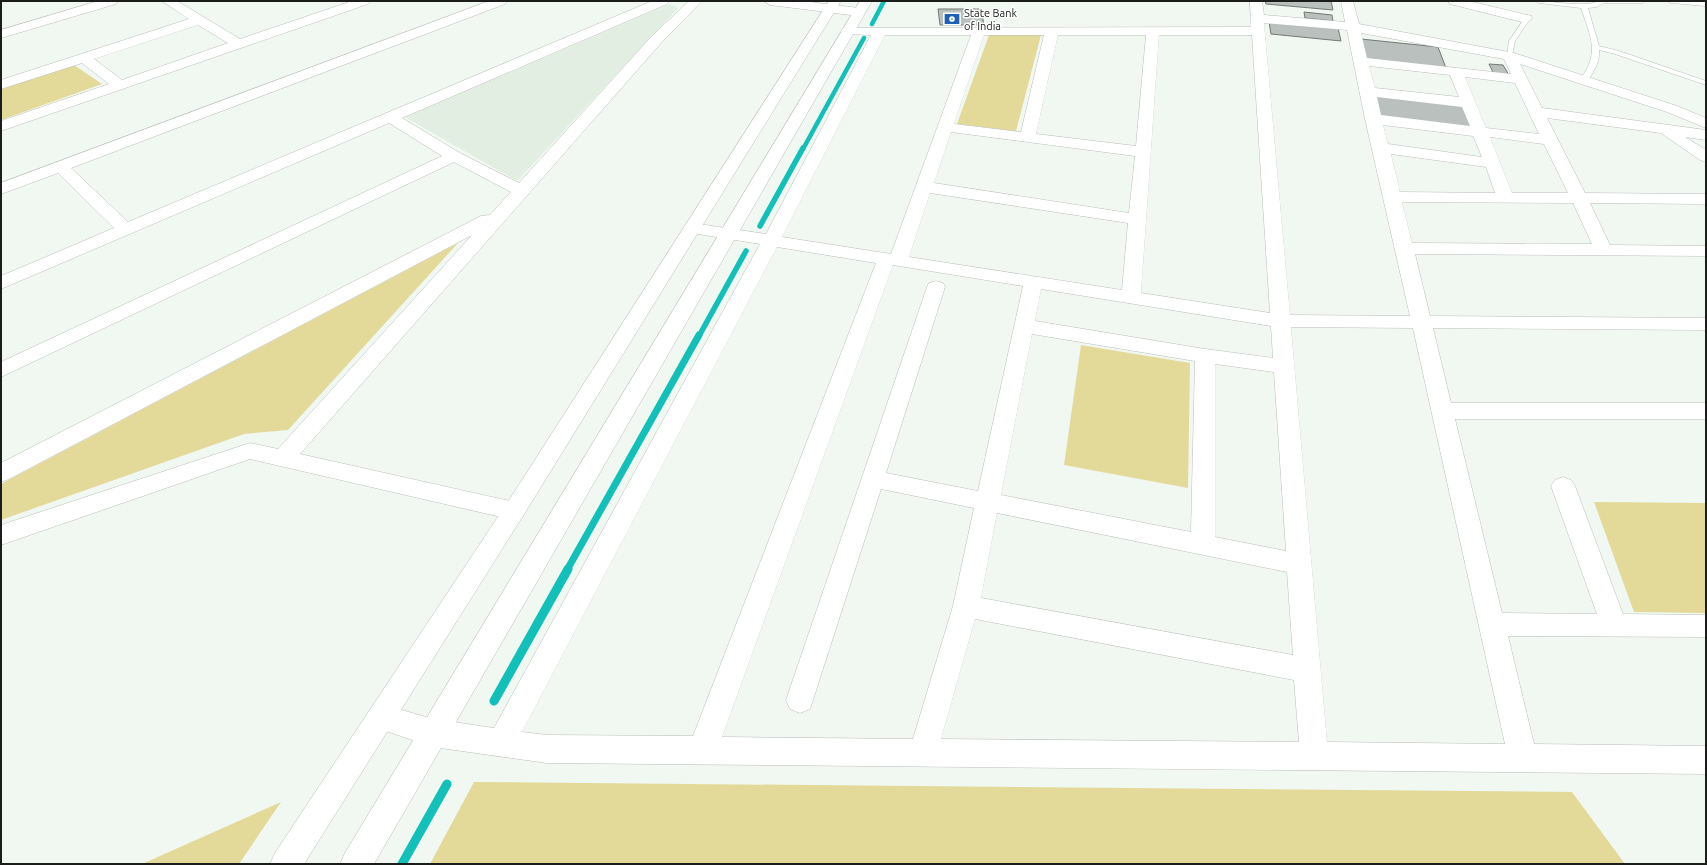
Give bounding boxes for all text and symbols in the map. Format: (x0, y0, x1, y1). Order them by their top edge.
place label: State Bank of India (964, 7, 1018, 32)
bank icon: State Bank of India (943, 10, 961, 28)

